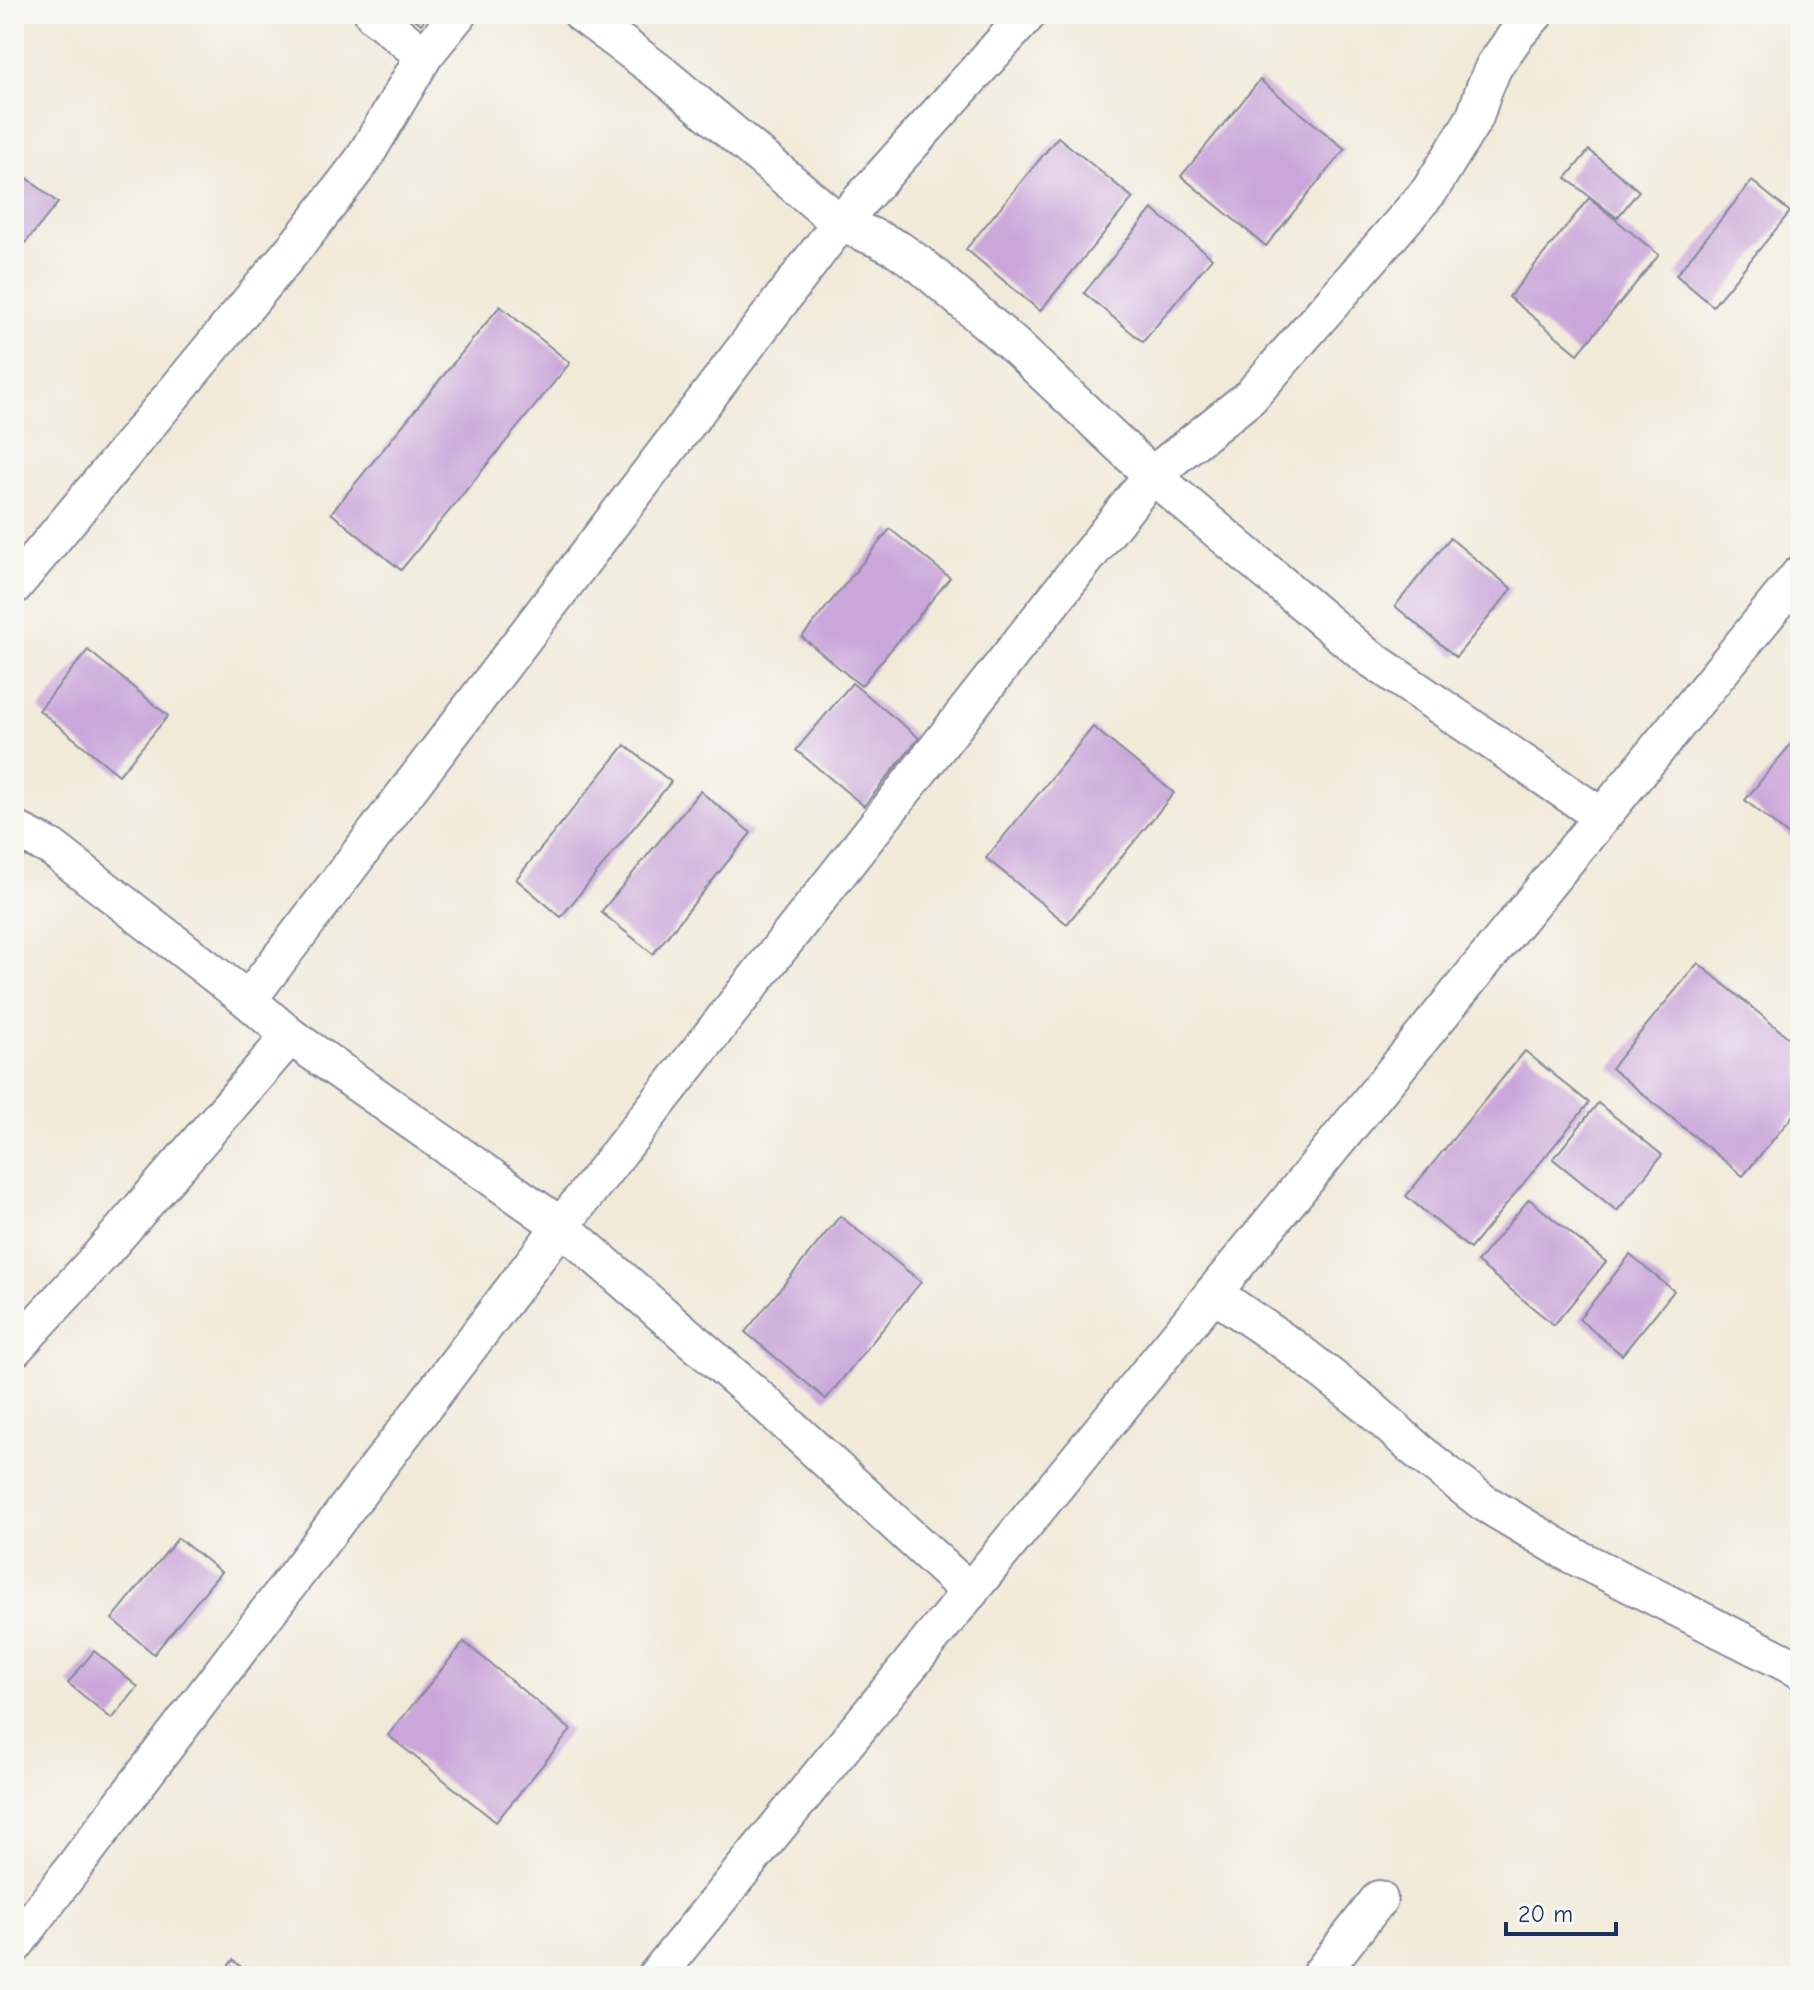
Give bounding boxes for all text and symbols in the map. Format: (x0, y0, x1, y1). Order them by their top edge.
scale bar (1506, 1886, 1616, 1936)
text: 20 m (1518, 1900, 1573, 1928)

